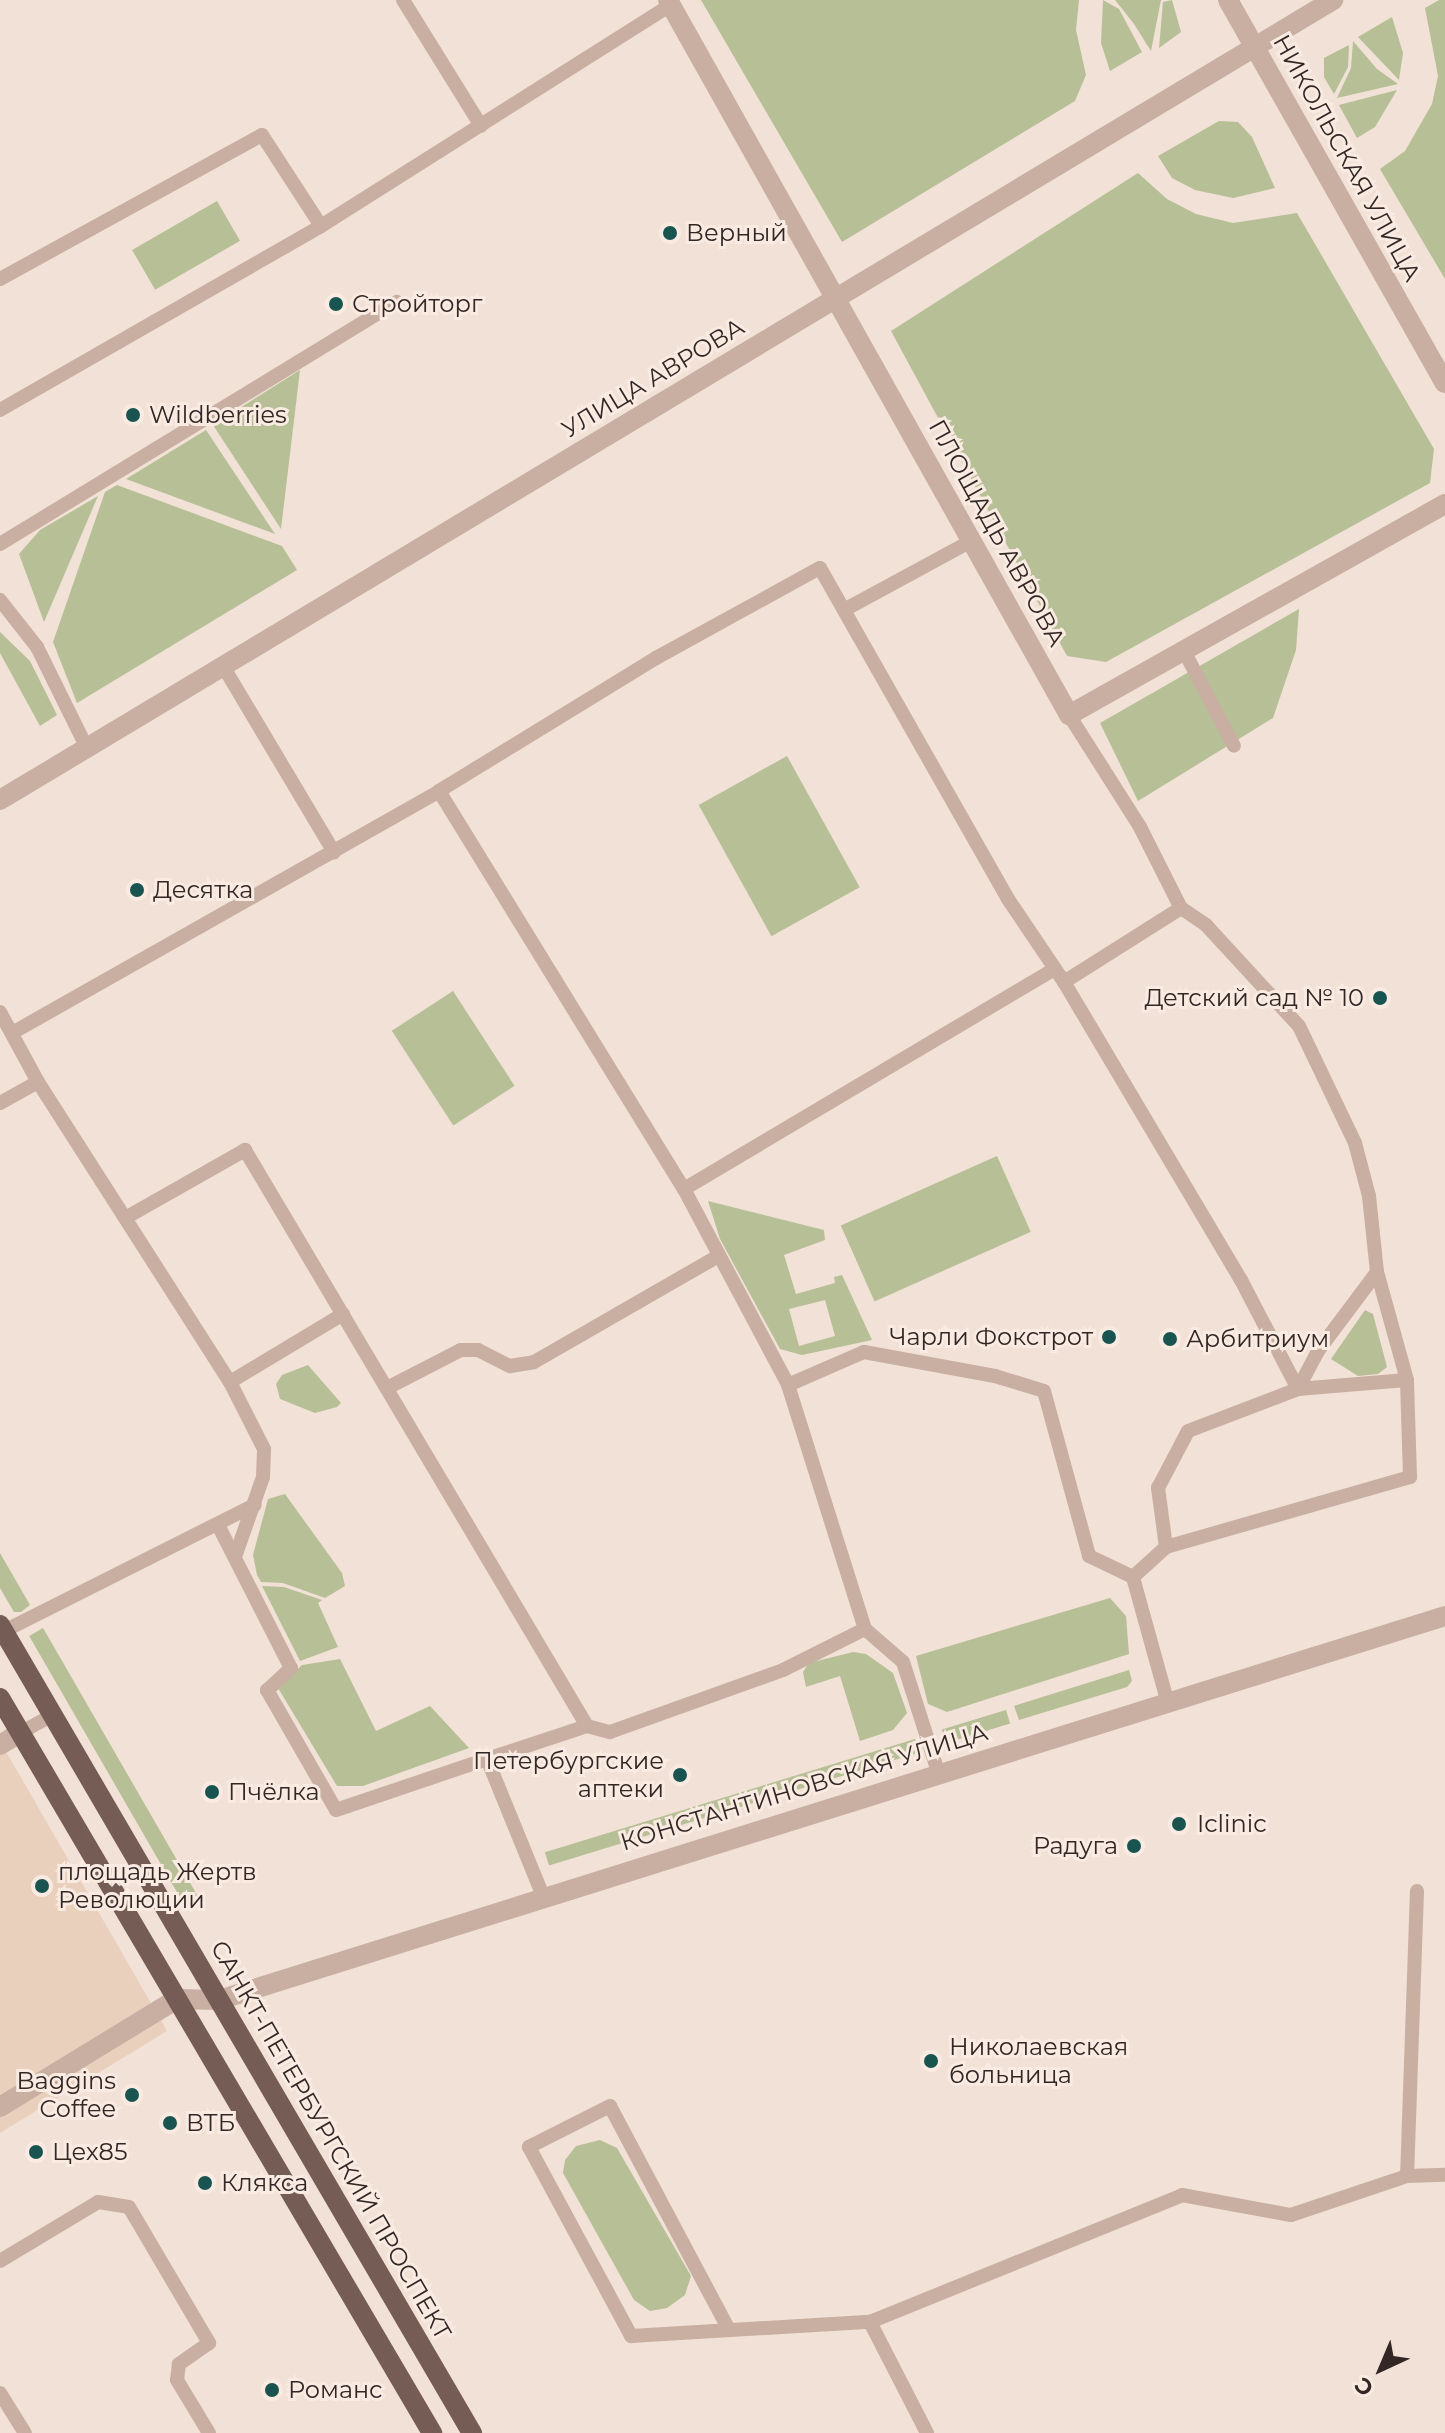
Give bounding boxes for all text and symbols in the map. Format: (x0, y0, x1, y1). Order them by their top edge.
street label: НИКОЛЬСКАЯ УЛИЦА (1267, 30, 1427, 286)
place label: Верный (686, 219, 787, 247)
marker: Верный (661, 224, 679, 242)
place label: Стройторг (352, 290, 482, 318)
marker: Стройторг (327, 295, 345, 313)
street label: УЛИЦА АВРОВА (557, 312, 749, 444)
place label: Wildberries (149, 401, 287, 429)
marker: Wildberries (124, 406, 142, 424)
street label: ПЛОЩАДЬ АВРОВА (923, 415, 1071, 651)
place label: Десятка (153, 876, 253, 904)
marker: Десятка (128, 881, 146, 899)
place label: Детский сад № 10 (1144, 984, 1364, 1012)
marker: Детский сад № 10 (1371, 989, 1389, 1007)
place label: Чарли Фокстрот (889, 1323, 1093, 1351)
place label: Арбитриум (1186, 1325, 1329, 1353)
marker: Чарли Фокстрот (1100, 1328, 1118, 1346)
marker: Арбитриум (1161, 1330, 1179, 1348)
street label: КОНСТАНТИНОВСКАЯ УЛИЦА (617, 1717, 991, 1857)
place label: Петербургские аптеки (473, 1747, 664, 1803)
marker: Петербургские аптеки (671, 1766, 689, 1784)
place label: Пчёлка (228, 1778, 320, 1806)
marker: Пчёлка (203, 1783, 221, 1801)
place label: Iclinic (1197, 1810, 1267, 1838)
marker: Iclinic (1168, 1813, 1190, 1835)
place label: Радуга (1033, 1832, 1118, 1860)
marker: Радуга (1125, 1837, 1143, 1855)
place label: площадь Жертв Революции (58, 1858, 257, 1914)
marker: площадь Жертв Революции (33, 1877, 51, 1895)
street label: САНКТ-ПЕТЕРБУРГСКИЙ ПРОСПЕКТ (205, 1935, 457, 2345)
place label: Николаевская больница (949, 2033, 1128, 2089)
marker: Николаевская больница (920, 2050, 942, 2072)
place label: Baggins Coffee (16, 2067, 116, 2123)
marker: Baggins Coffee (123, 2086, 141, 2104)
place label: ВТБ (186, 2109, 235, 2137)
marker: ВТБ (161, 2114, 179, 2132)
place label: Цех85 (52, 2138, 127, 2166)
marker: Цех85 (27, 2143, 45, 2161)
place label: Клякса (221, 2169, 308, 2197)
marker: Клякса (196, 2174, 214, 2192)
north arrow (1341, 2329, 1421, 2409)
text: С (1349, 2371, 1379, 2402)
place label: Романс (288, 2376, 383, 2404)
marker: Романс (263, 2381, 281, 2399)

